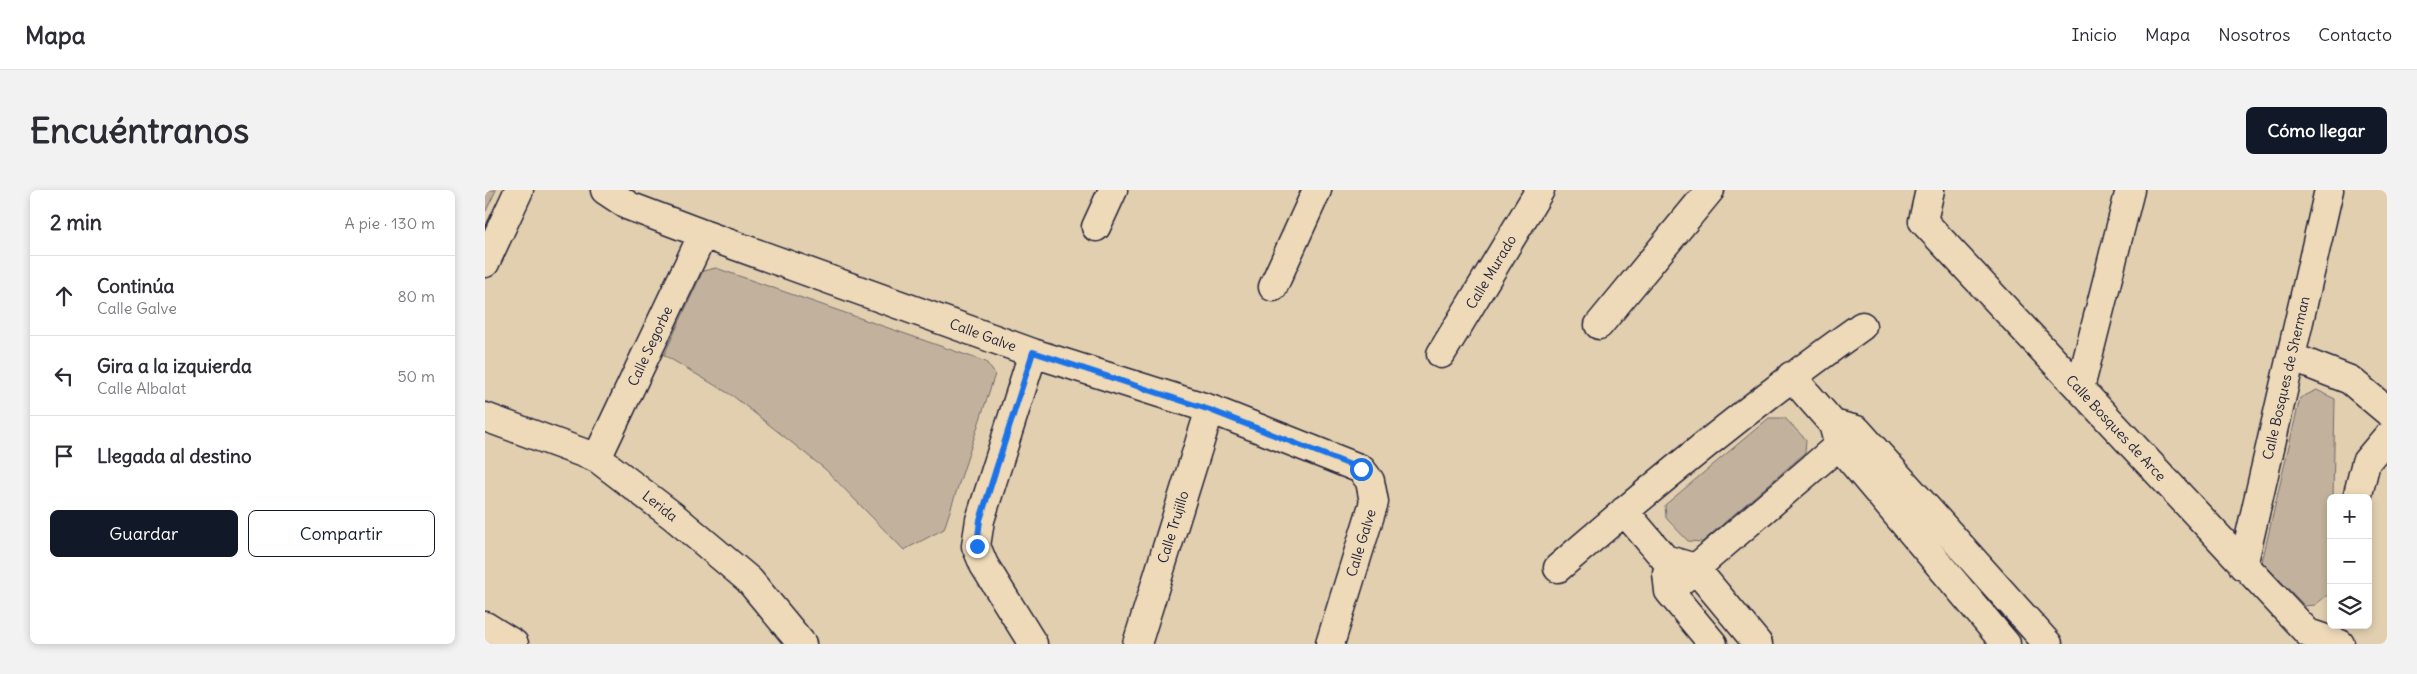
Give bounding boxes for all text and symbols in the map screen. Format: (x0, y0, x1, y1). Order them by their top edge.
text: Mapa (25, 20, 85, 50)
text: Inicio (2071, 23, 2117, 46)
text: Mapa (2145, 23, 2190, 46)
text: Nosotros (2218, 23, 2290, 46)
text: Contacto (2318, 23, 2392, 46)
button: Cómo llegar (2246, 107, 2387, 154)
text: Encuéntranos (30, 108, 249, 152)
text: 2 min (50, 209, 102, 236)
text: A pie · 130 m (345, 213, 435, 233)
street label: Calle Murado (1462, 232, 1520, 312)
text: Continúa (97, 274, 174, 298)
icon: ahead (50, 282, 78, 310)
text: 80 m (397, 286, 435, 306)
street label: Calle Bosques de Sherman (2258, 294, 2314, 462)
text: Calle Galve (97, 298, 177, 318)
street label: Calle Segorbe (624, 303, 676, 389)
street label: Calle Galve (947, 315, 1019, 355)
text: Gira a la izquierda (97, 354, 252, 378)
icon: left (50, 362, 78, 390)
text: 50 m (397, 366, 435, 386)
street label: Calle Bosques de Arce (2062, 371, 2170, 485)
text: Calle Albalat (97, 378, 186, 398)
icon: arrive (50, 442, 78, 470)
text: Llegada al destino (97, 444, 252, 468)
route start (1350, 458, 1373, 481)
street label: Lerida (639, 487, 681, 525)
street label: Calle Trujillo (1153, 488, 1193, 565)
map controls (2327, 494, 2372, 629)
button: + (2327, 494, 2372, 539)
street label: Calle Galve (1342, 507, 1380, 579)
button: Guardar (50, 510, 238, 557)
button: Compartir (248, 510, 435, 557)
route end (966, 535, 989, 558)
button: − (2327, 539, 2372, 584)
button: layers (2327, 584, 2372, 629)

